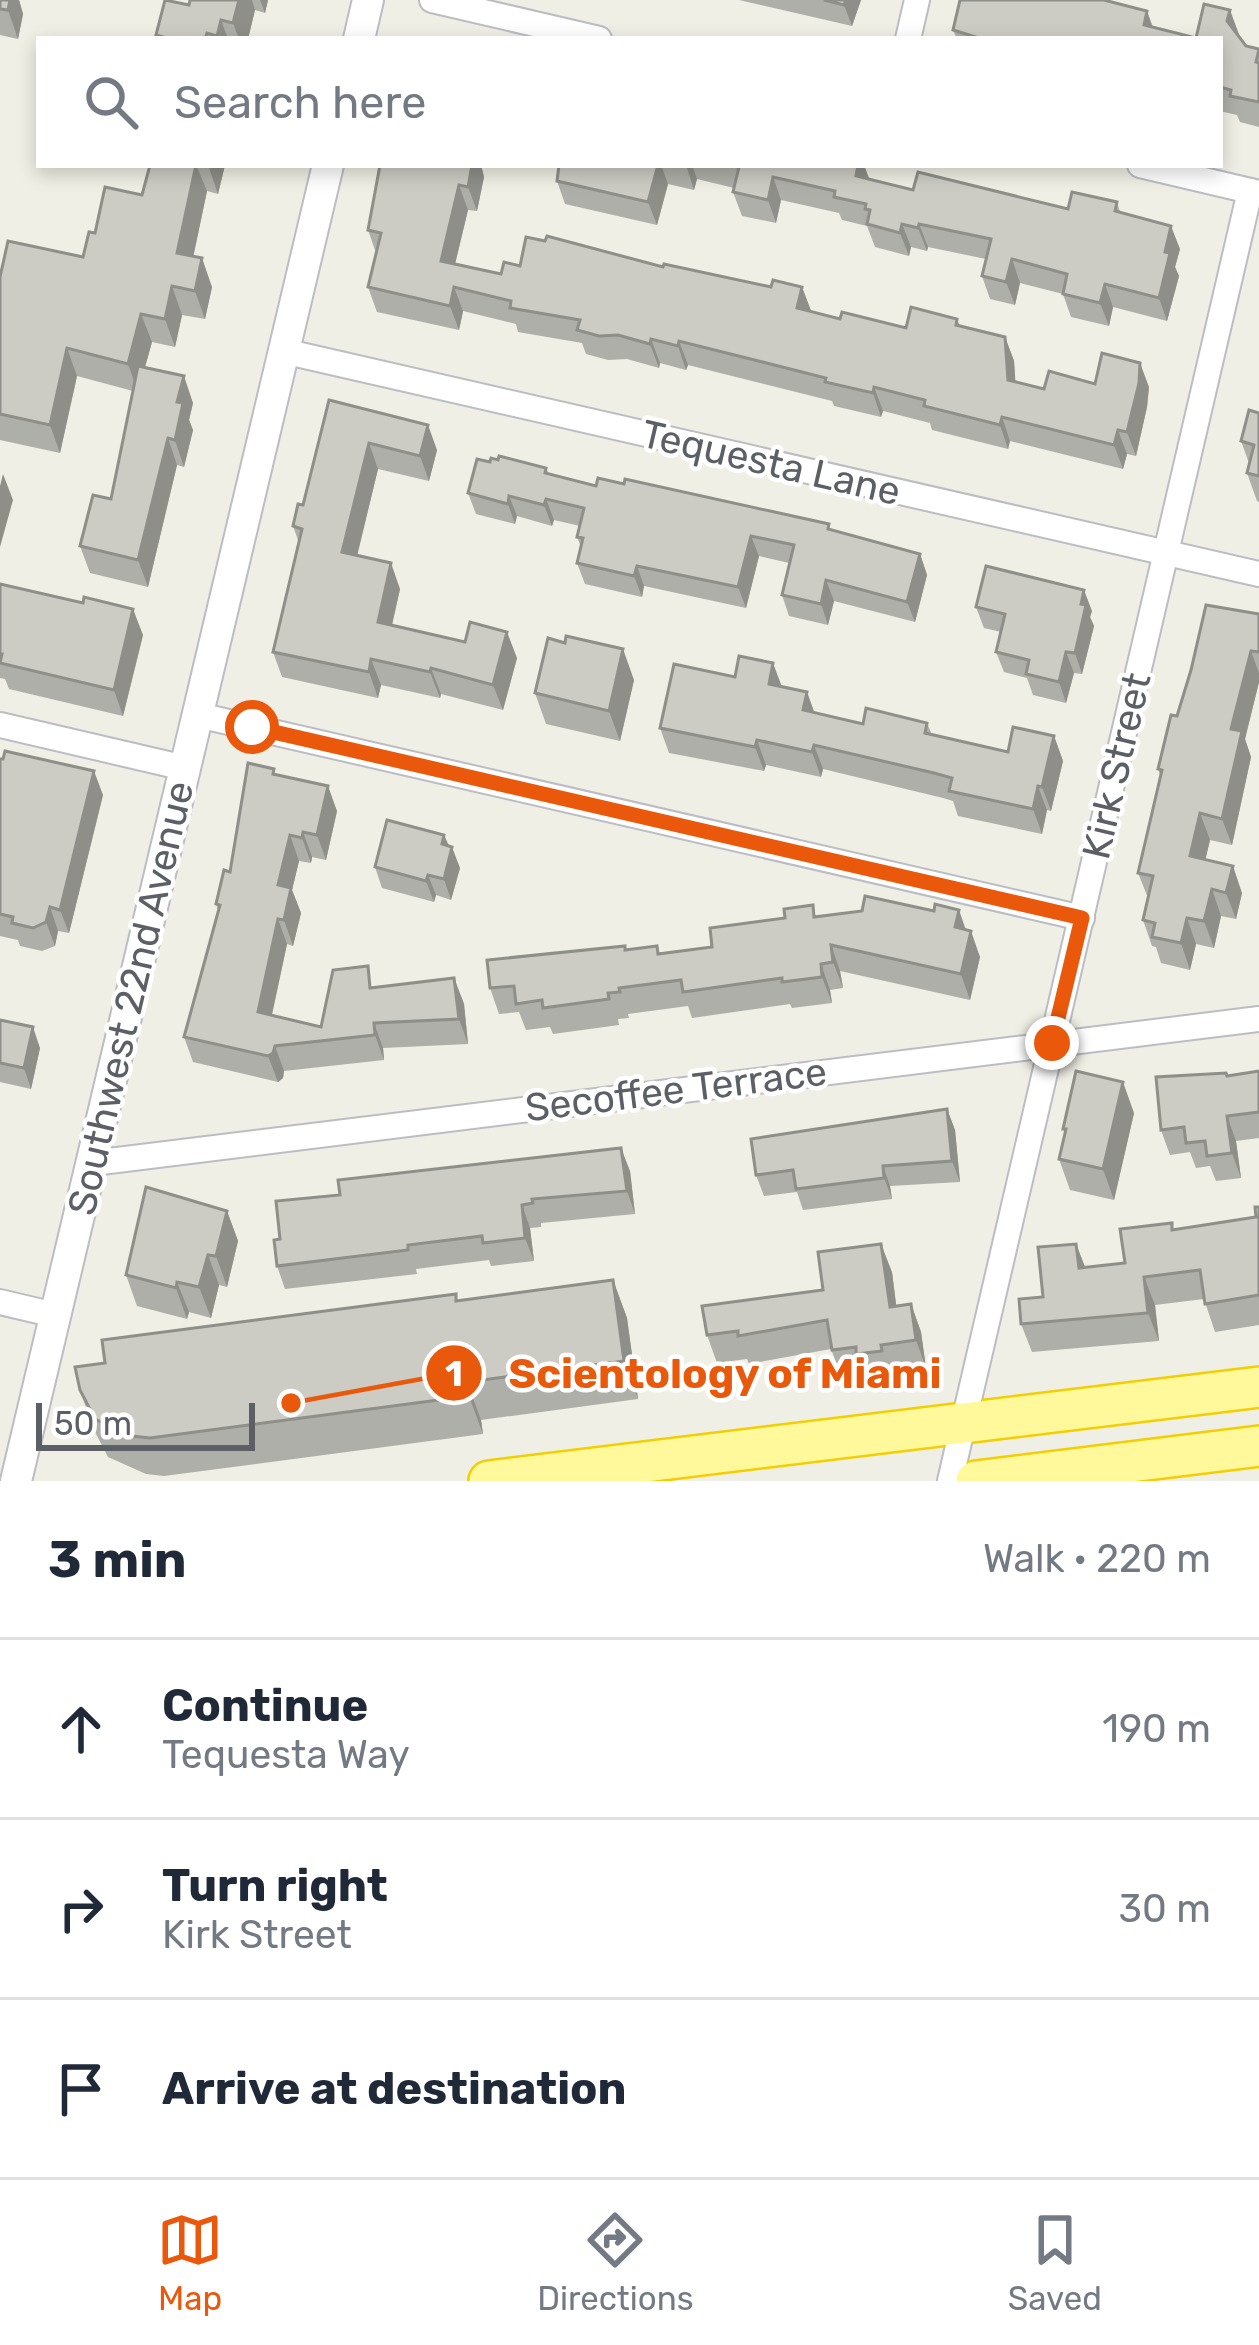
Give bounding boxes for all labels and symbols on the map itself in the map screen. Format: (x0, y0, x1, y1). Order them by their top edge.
street label: Tequesta Lane (637, 411, 905, 515)
street label: Kirk Street (1073, 668, 1161, 864)
route start (225, 700, 279, 754)
street label: Southwest 22nd Avenue (59, 777, 203, 1219)
route end (1025, 1016, 1079, 1070)
street label: Secoffee Terrace (523, 1049, 829, 1131)
callout: Scientology of Miami (424, 1334, 967, 1412)
text: Scientology of Miami (508, 1349, 942, 1399)
text: 1 (445, 1352, 463, 1395)
scale bar (36, 1397, 255, 1450)

